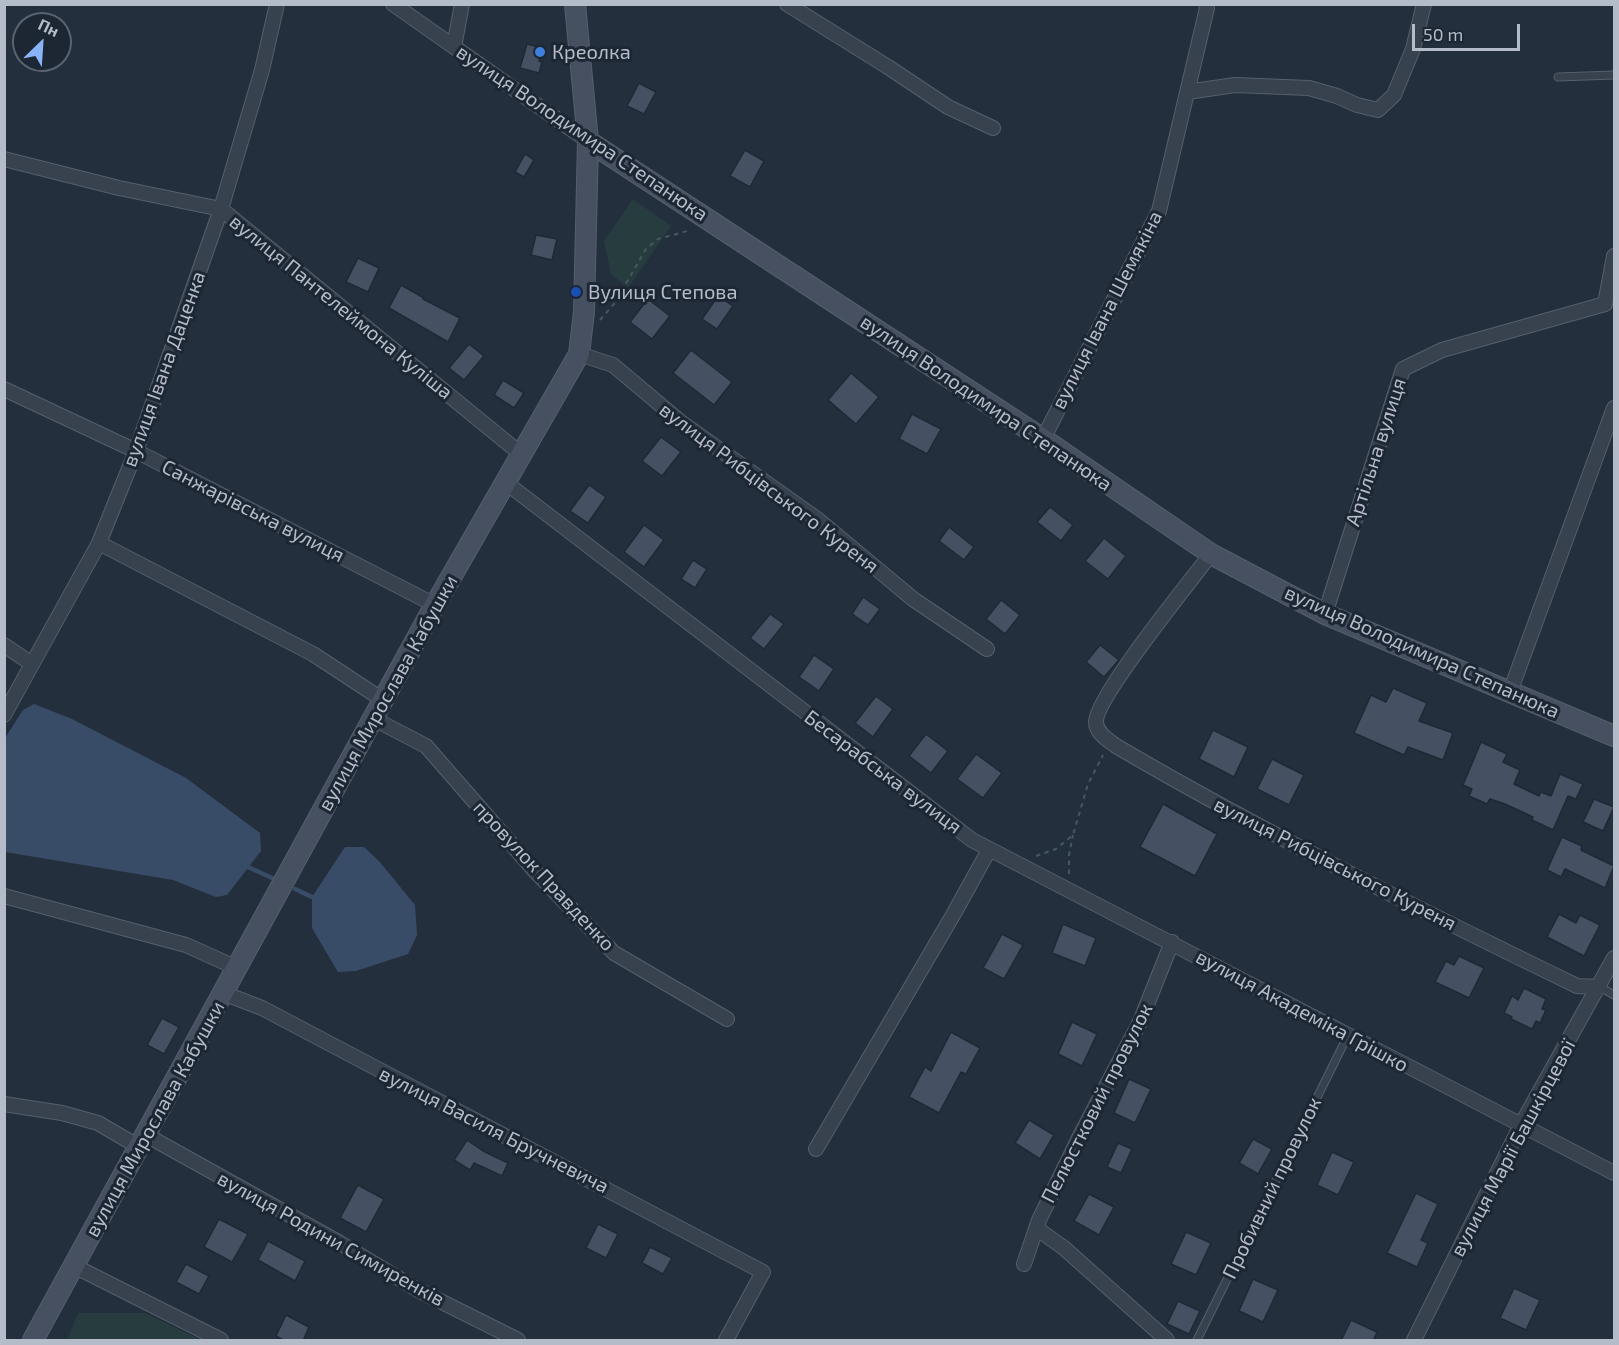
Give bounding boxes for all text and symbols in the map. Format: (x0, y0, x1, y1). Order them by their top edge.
north arrow (12, 12, 72, 72)
scale bar (1415, 12, 1523, 50)
text: Пн (36, 14, 62, 40)
text: 50 m (1423, 23, 1463, 45)
street label: вулиця Володимира Степанюка (452, 40, 712, 226)
place label: Креолка (552, 40, 631, 64)
marker: Креолка (533, 45, 547, 59)
street label: вулиця Івана Шемякіна (1047, 207, 1167, 413)
street label: вулиця Пантелеймона Куліша (225, 210, 457, 404)
street label: вулиця Івана Даценка (117, 268, 211, 470)
place label: Вулиця Степова (588, 280, 737, 304)
marker: Вулиця Степова (569, 285, 583, 299)
street label: вулиця Володимира Степанюка (856, 310, 1116, 496)
street label: Артільна вулиця (1341, 375, 1411, 529)
street label: вулиця Рибцівського Куреня (655, 398, 883, 578)
street label: Санжарівська вулиця (158, 455, 348, 567)
street label: вулиця Мирослава Кабушки (313, 571, 463, 815)
street label: вулиця Володимира Степанюка (1281, 580, 1563, 724)
street label: Бесарабська вулиця (800, 705, 966, 839)
street label: вулиця Рибцівського Куреня (1210, 792, 1460, 936)
street label: провулок Правденко (468, 796, 620, 956)
street label: вулиця Академіка Грішко (1192, 945, 1412, 1077)
street label: вулиця Мирослава Кабушки (80, 997, 230, 1241)
street label: Пелюстковий провулок (1036, 999, 1158, 1207)
street label: вулиця Марії Башкірцевої (1445, 1035, 1581, 1261)
street label: вулиця Василя Бручневича (375, 1062, 613, 1198)
street label: Пробивний провулок (1218, 1093, 1326, 1283)
street label: вулиця Родини Симиренків (213, 1166, 449, 1312)

